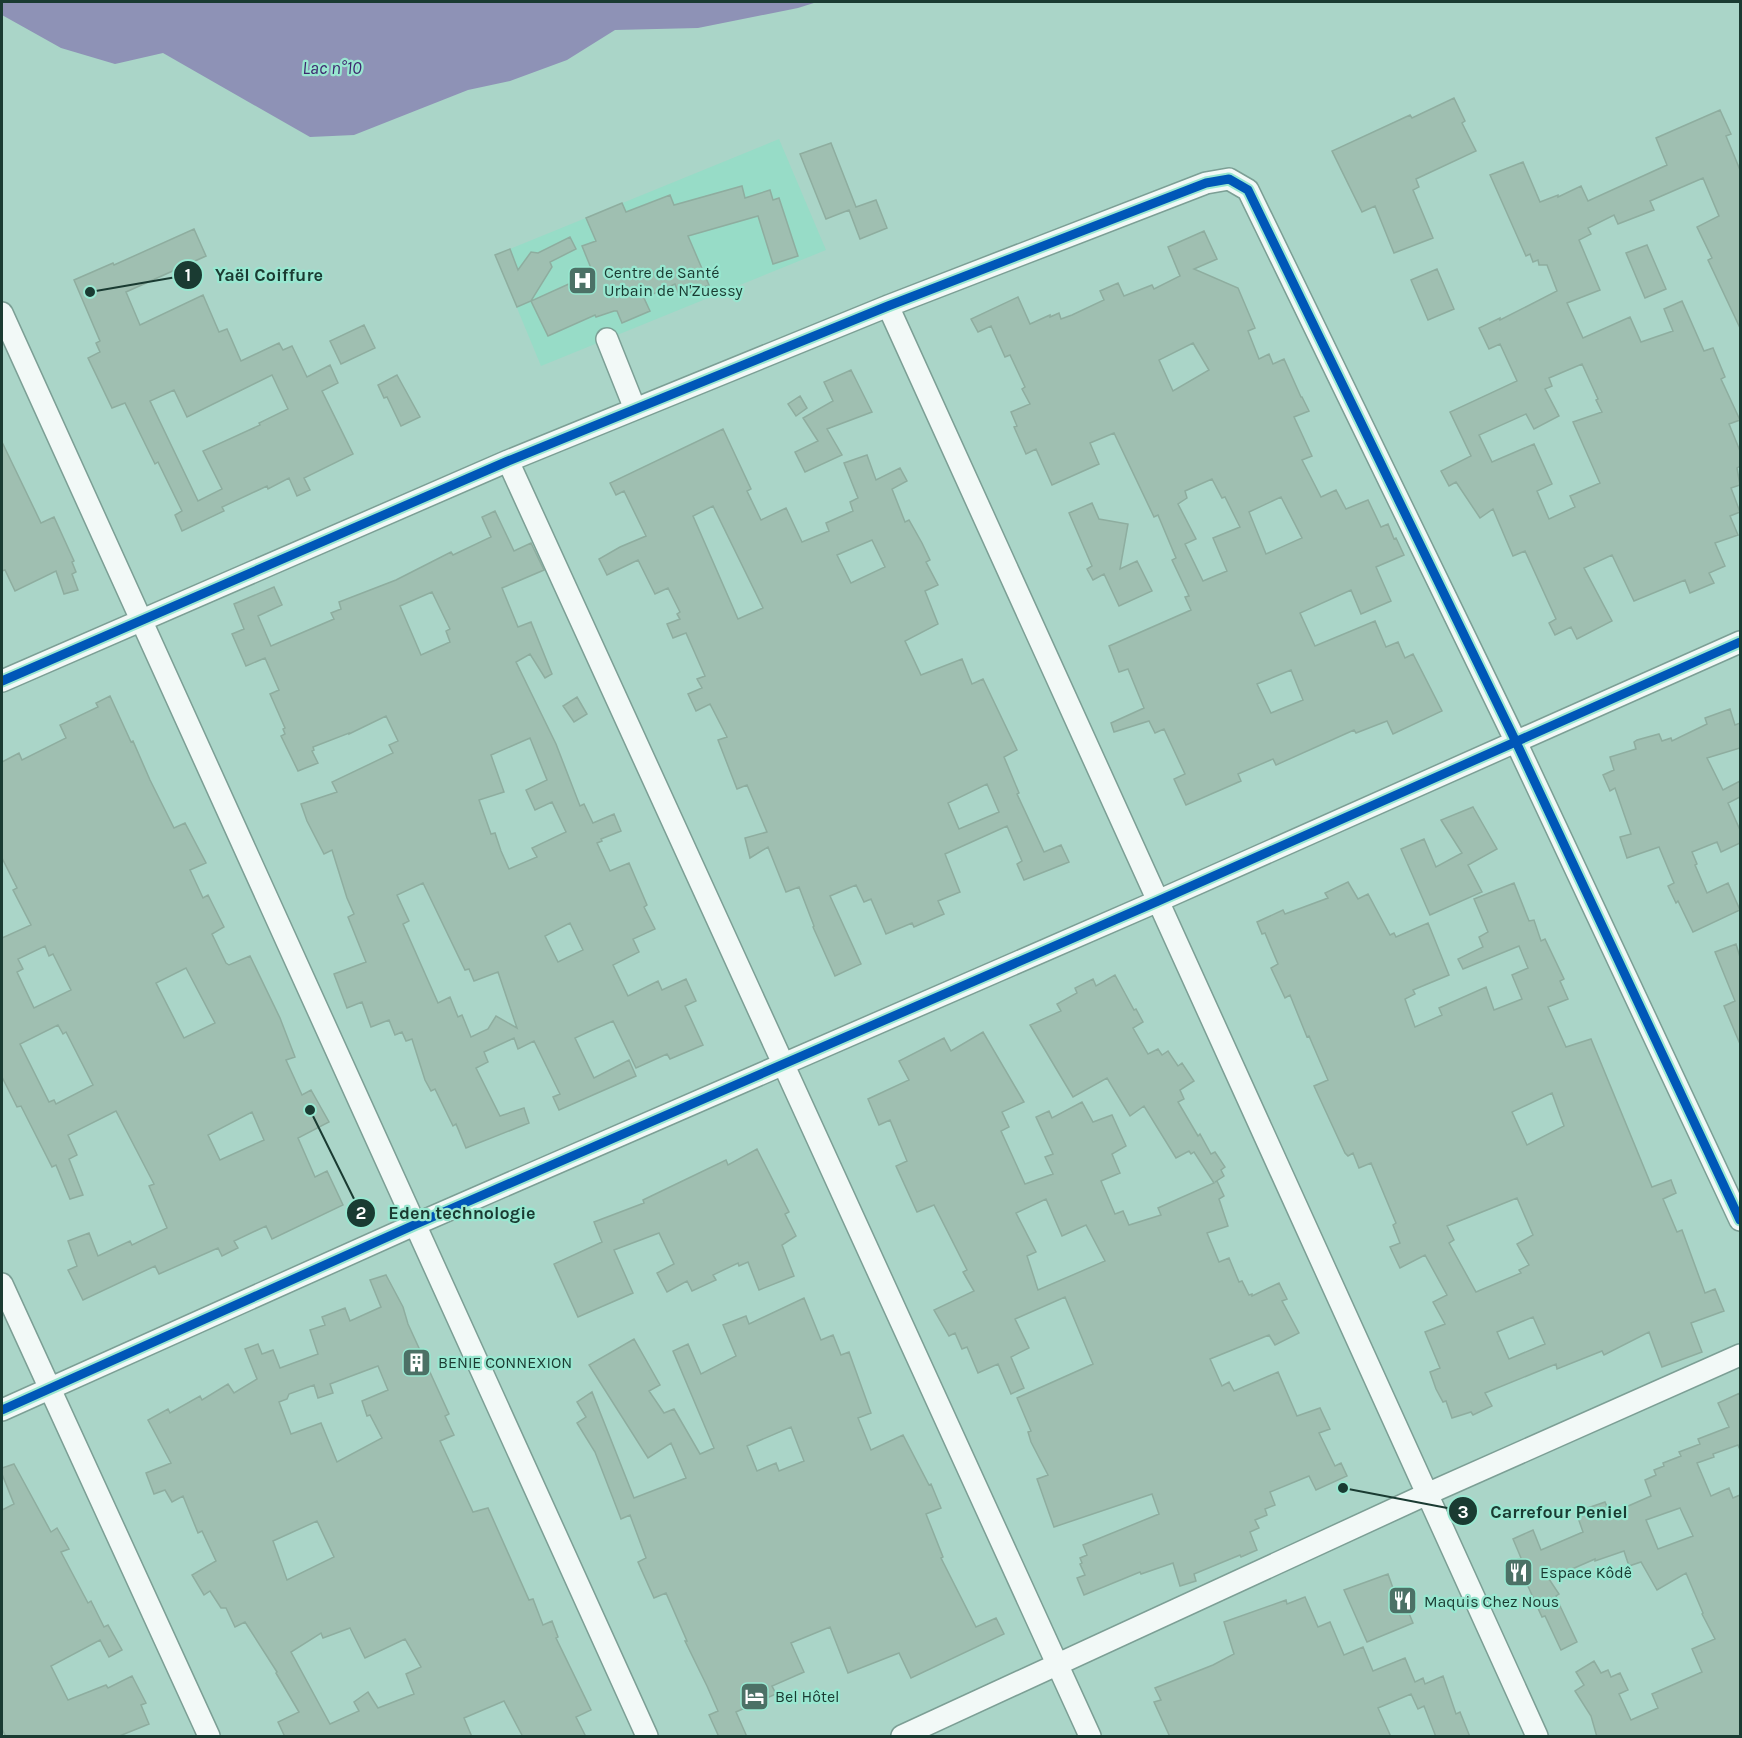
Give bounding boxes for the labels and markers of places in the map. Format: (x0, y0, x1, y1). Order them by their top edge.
callout: Yaël Coiffure (173, 257, 335, 293)
place label: Centre de Santé Urbain de N'Zuessy (604, 263, 743, 300)
hospital icon: Centre de Santé Urbain de N'Zuessy (567, 265, 599, 297)
callout: Eden technologie (346, 1195, 547, 1231)
building icon: BENIE CONNEXION (401, 1346, 433, 1378)
place label: BENIE CONNEXION (438, 1353, 572, 1372)
callout: Carrefour Peniel (1448, 1493, 1639, 1529)
restaurant icon: Espace Kôdê (1503, 1556, 1535, 1588)
place label: Espace Kôdê (1540, 1563, 1632, 1582)
restaurant icon: Maquis Chez Nous (1387, 1585, 1419, 1617)
place label: Maquis Chez Nous (1424, 1592, 1559, 1611)
hotel icon: Bel Hôtel (738, 1680, 770, 1712)
place label: Bel Hôtel (775, 1687, 840, 1706)

